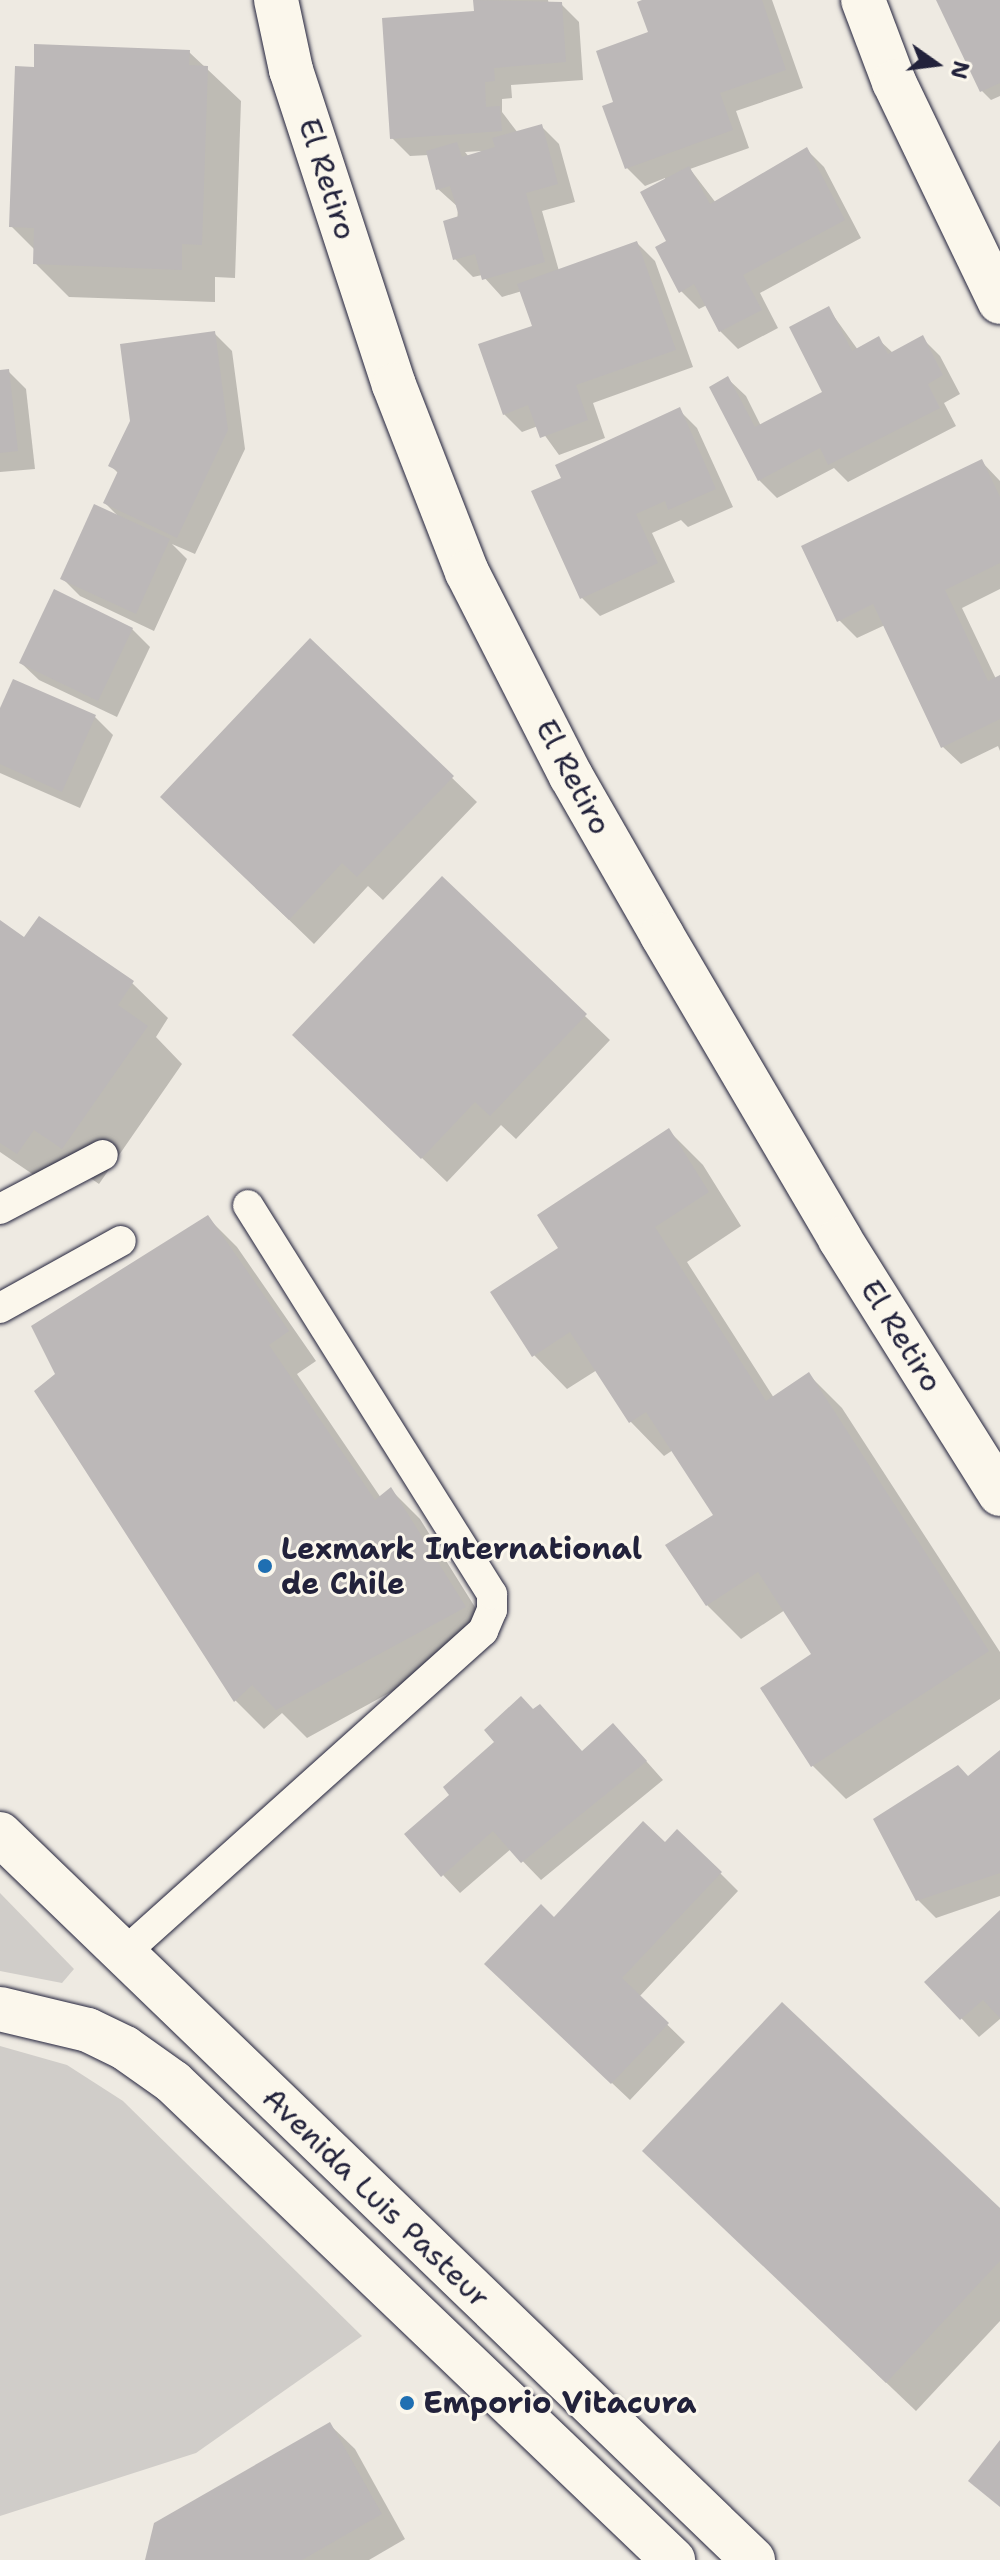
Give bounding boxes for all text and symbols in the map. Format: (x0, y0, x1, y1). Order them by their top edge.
north arrow (896, 24, 976, 104)
text: N (944, 58, 976, 82)
street label: El Retiro (291, 114, 363, 244)
street label: El Retiro (528, 713, 618, 841)
street label: El Retiro (853, 1273, 949, 1399)
place label: Lexmark International de Chile (281, 1531, 642, 1602)
marker: Lexmark International de Chile (256, 1557, 274, 1575)
street label: Avenida Luis Pasteur (255, 2080, 497, 2316)
place label: Emporio Vitacura (423, 2385, 696, 2421)
marker: Emporio Vitacura (398, 2394, 416, 2412)

